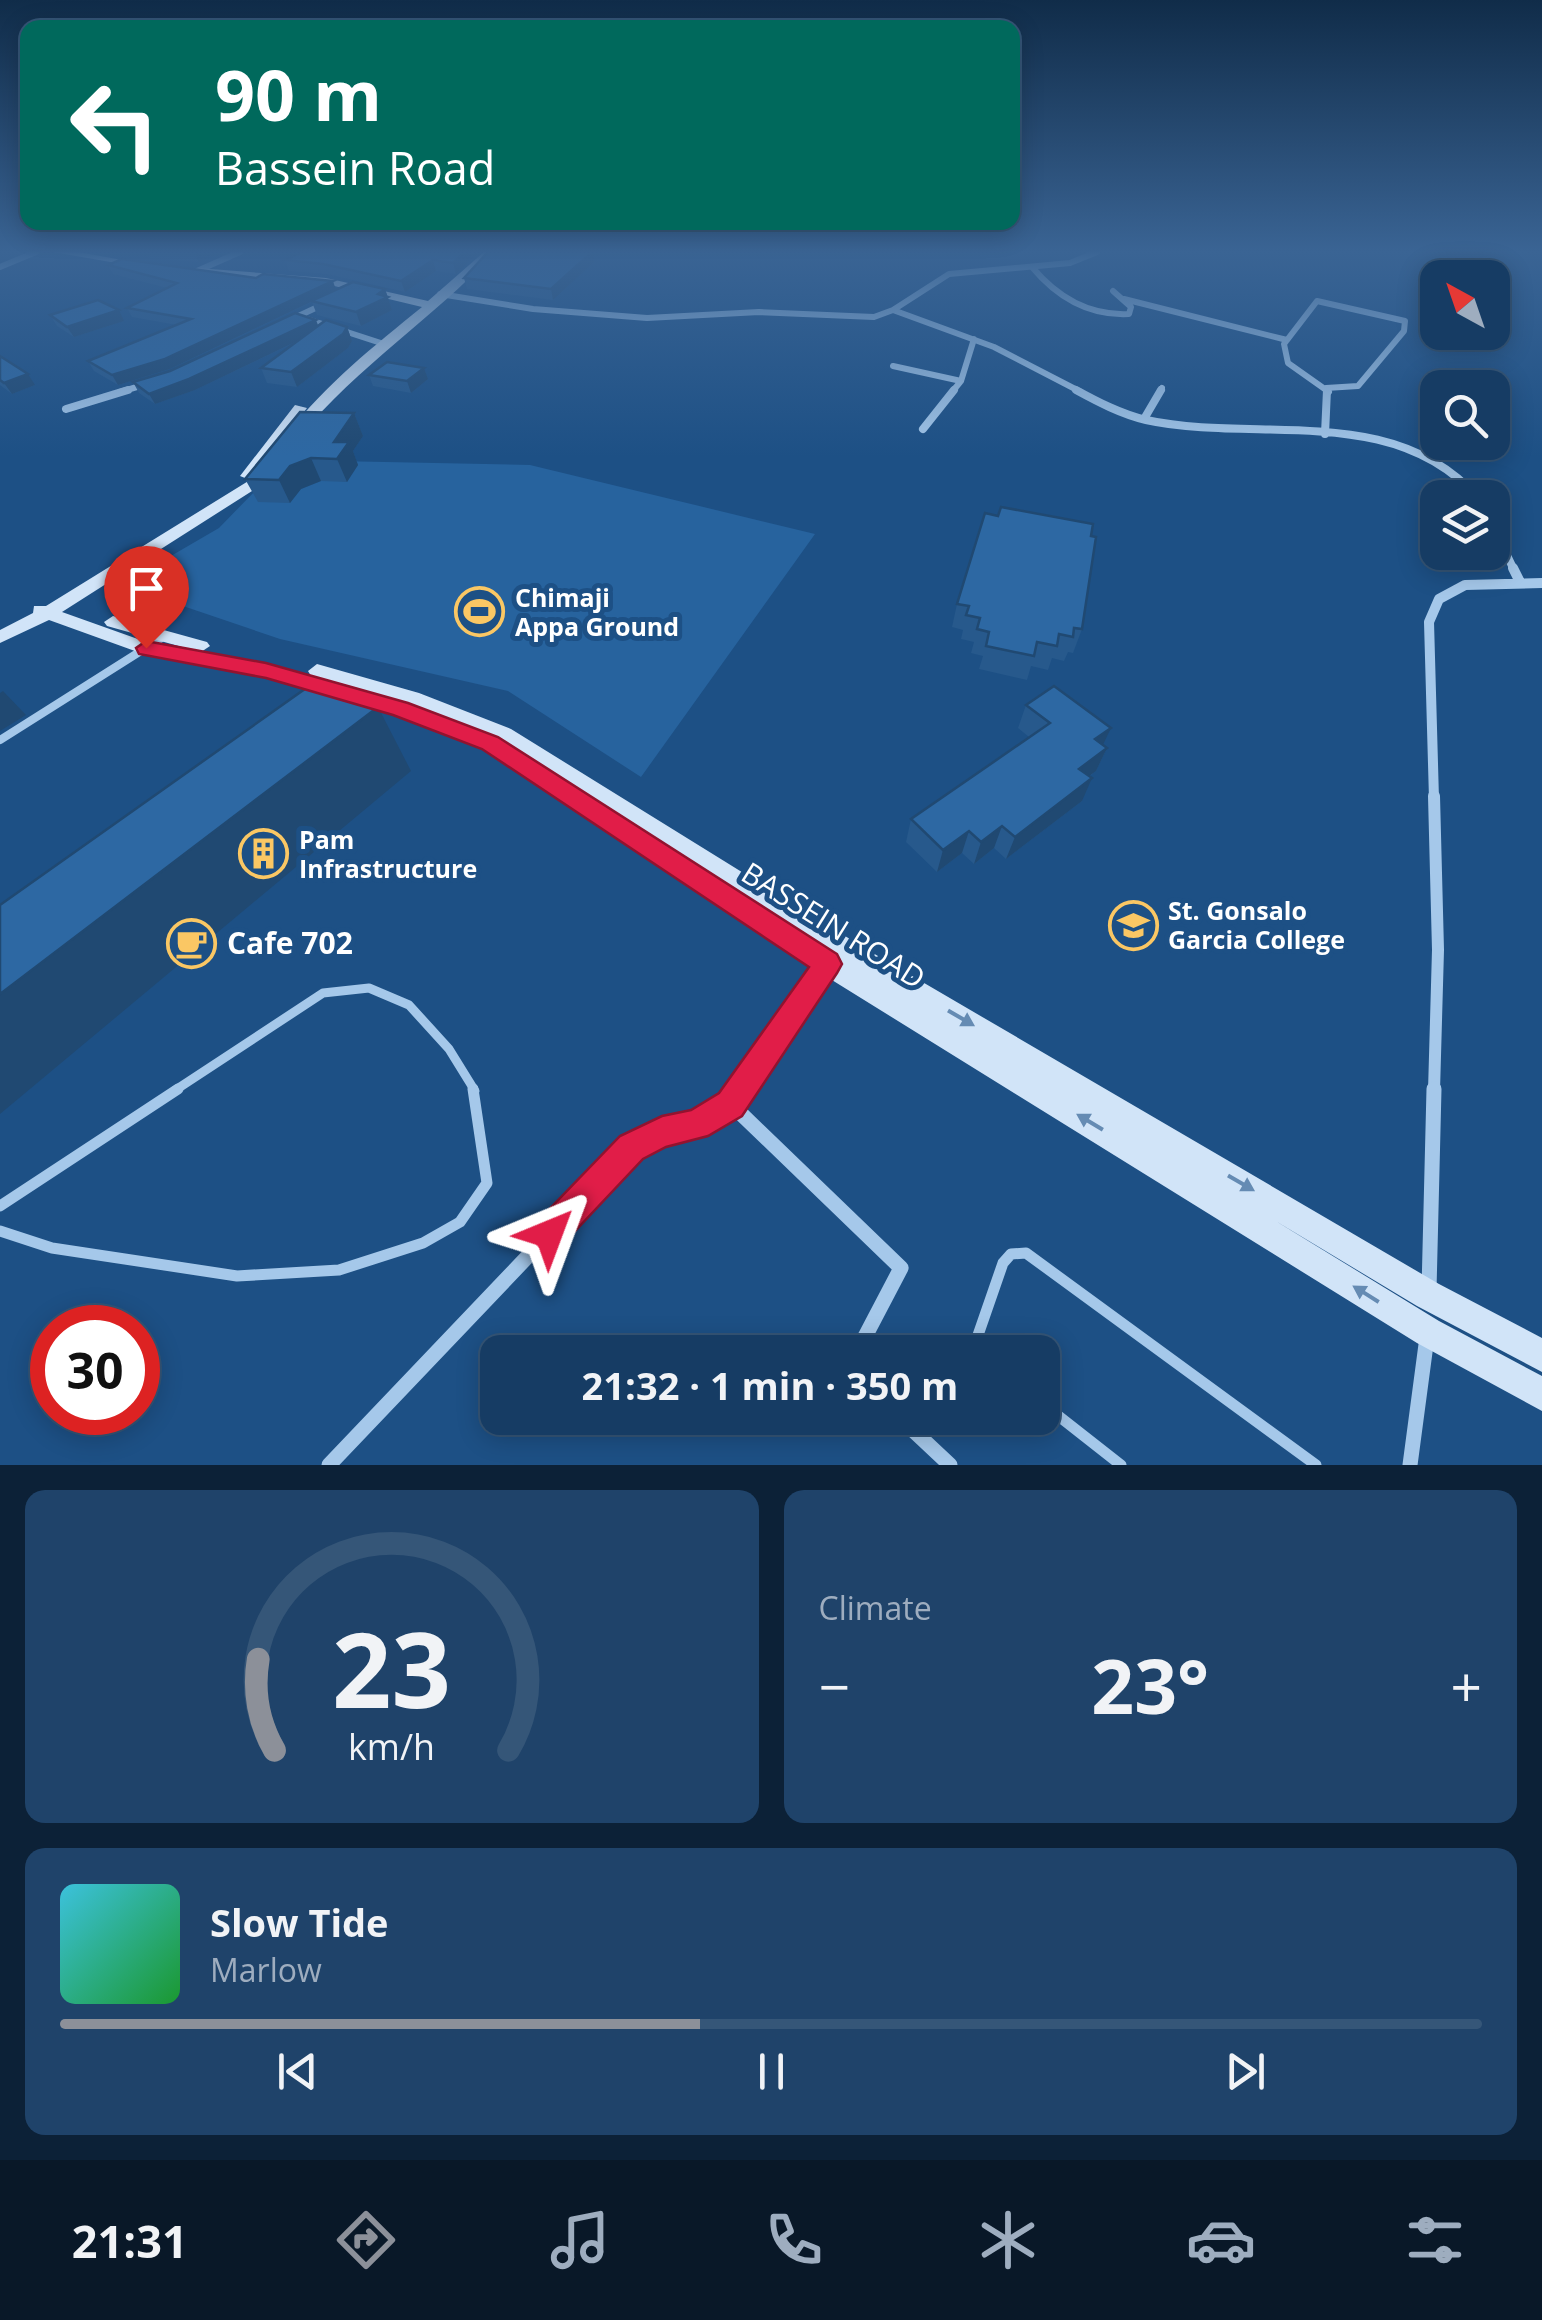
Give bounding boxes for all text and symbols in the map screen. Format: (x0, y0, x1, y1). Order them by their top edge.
text: 90 m (215, 46, 382, 142)
icon: left (50, 60, 180, 190)
text: Bassein Road (215, 137, 495, 198)
north arrow (1420, 260, 1510, 350)
map controls (1420, 260, 1510, 570)
button: search (1420, 370, 1510, 460)
button: layers (1420, 480, 1510, 570)
pin (104, 546, 189, 649)
icon: arrive (119, 561, 174, 616)
place label: Chimaji Appa Ground (515, 580, 679, 643)
sports icon: Chimaji Appa Ground (454, 586, 506, 638)
place label: Pam Infrastructure (299, 822, 477, 885)
building icon: Pam Infrastructure (238, 828, 290, 880)
street label: BASSEIN ROAD (734, 852, 933, 998)
place label: St. Gonsalo Garcia College (1168, 893, 1345, 956)
school or university icon: St. Gonsalo Garcia College (1107, 899, 1159, 951)
cafe icon: Cafe 702 (166, 918, 218, 970)
place label: Cafe 702 (227, 922, 353, 963)
one-way arrow (947, 1009, 975, 1026)
one-way arrow (1076, 1114, 1104, 1131)
one-way arrow (1227, 1174, 1255, 1191)
position arrow (497, 1182, 601, 1286)
one-way arrow (1352, 1285, 1380, 1303)
speed limit sign: 30 (30, 1305, 160, 1435)
text: 21:32 · 1 min · 350 m (582, 1359, 958, 1411)
text: Climate (819, 1586, 932, 1629)
text: 23 (332, 1597, 451, 1738)
text: 23° (1091, 1634, 1209, 1736)
text: − (819, 1648, 850, 1723)
text: + (1451, 1648, 1482, 1723)
text: km/h (348, 1722, 435, 1770)
text: Slow Tide (210, 1896, 389, 1948)
text: Marlow (210, 1948, 322, 1991)
icon: previous (270, 2044, 325, 2099)
icon: pause (744, 2044, 799, 2099)
icon: next (1218, 2044, 1273, 2099)
icon: directions (331, 2205, 401, 2275)
icon: music (545, 2205, 615, 2275)
icon: phone (759, 2205, 829, 2275)
icon: climate (973, 2205, 1043, 2275)
icon: car (1186, 2205, 1256, 2275)
icon: filters (1400, 2205, 1470, 2275)
text: 21:31 (72, 2210, 188, 2271)

